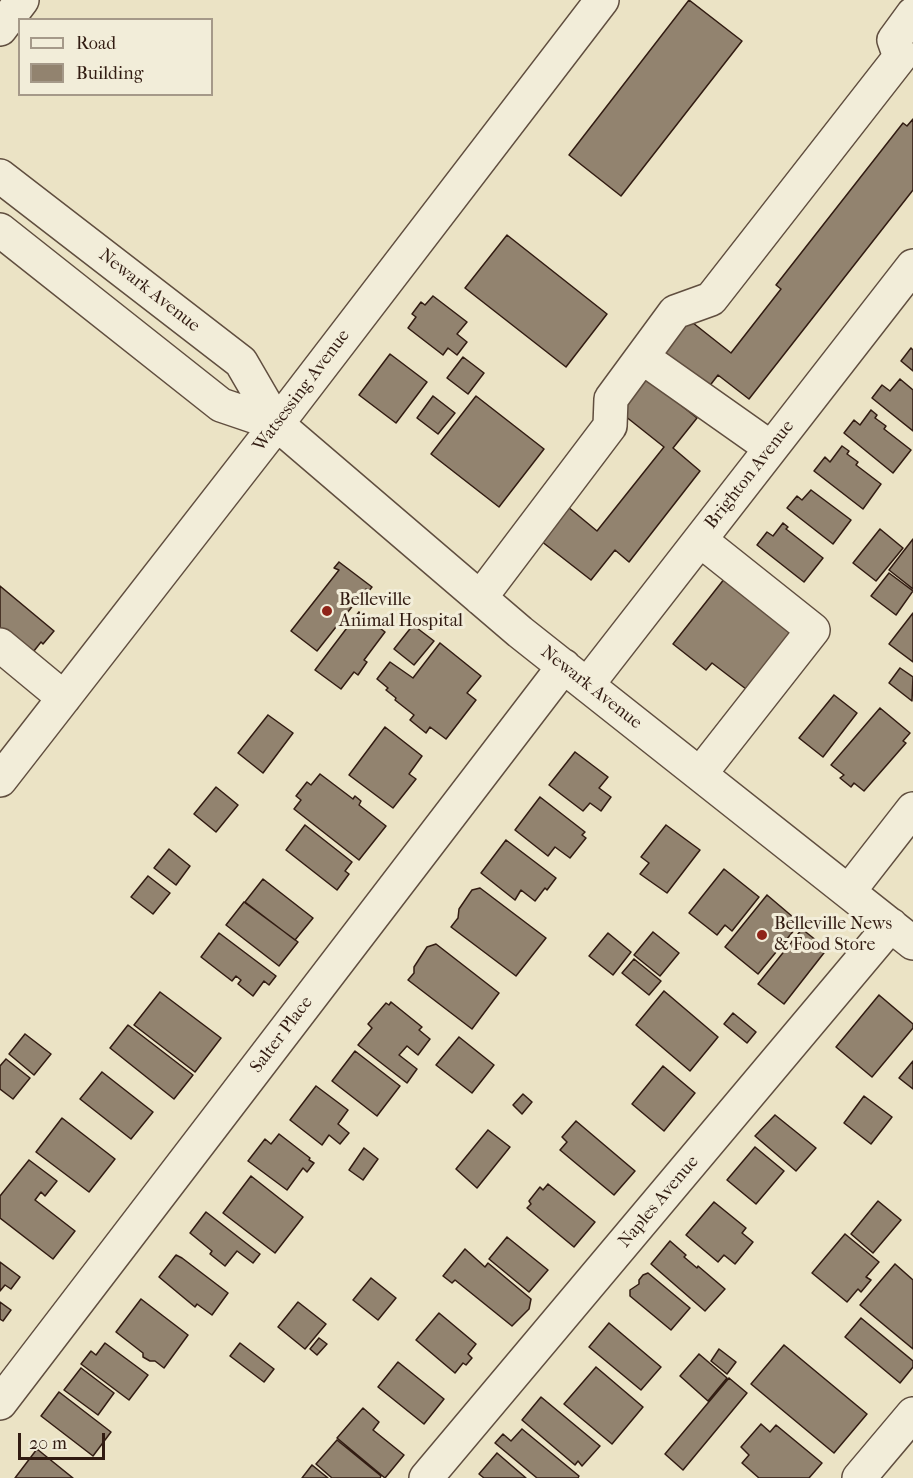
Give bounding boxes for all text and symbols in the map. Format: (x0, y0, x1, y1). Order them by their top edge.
legend (18, 18, 213, 96)
text: Road (76, 33, 116, 54)
text: Building (76, 63, 143, 84)
street label: Newark Avenue (94, 245, 204, 337)
street label: Watsessing Avenue (249, 326, 355, 456)
street label: Brighton Avenue (701, 416, 799, 534)
place label: Belleville Animal Hospital (339, 590, 463, 632)
marker: Belleville Animal Hospital (320, 604, 334, 618)
street label: Newark Avenue (536, 642, 646, 734)
place label: Belleville News & Food Store (774, 914, 892, 956)
marker: Belleville News & Food Store (755, 928, 769, 942)
street label: Salter Place (246, 992, 318, 1078)
street label: Naples Avenue (614, 1152, 704, 1252)
scale bar (21, 1421, 108, 1459)
text: 20 m (29, 1433, 67, 1454)

